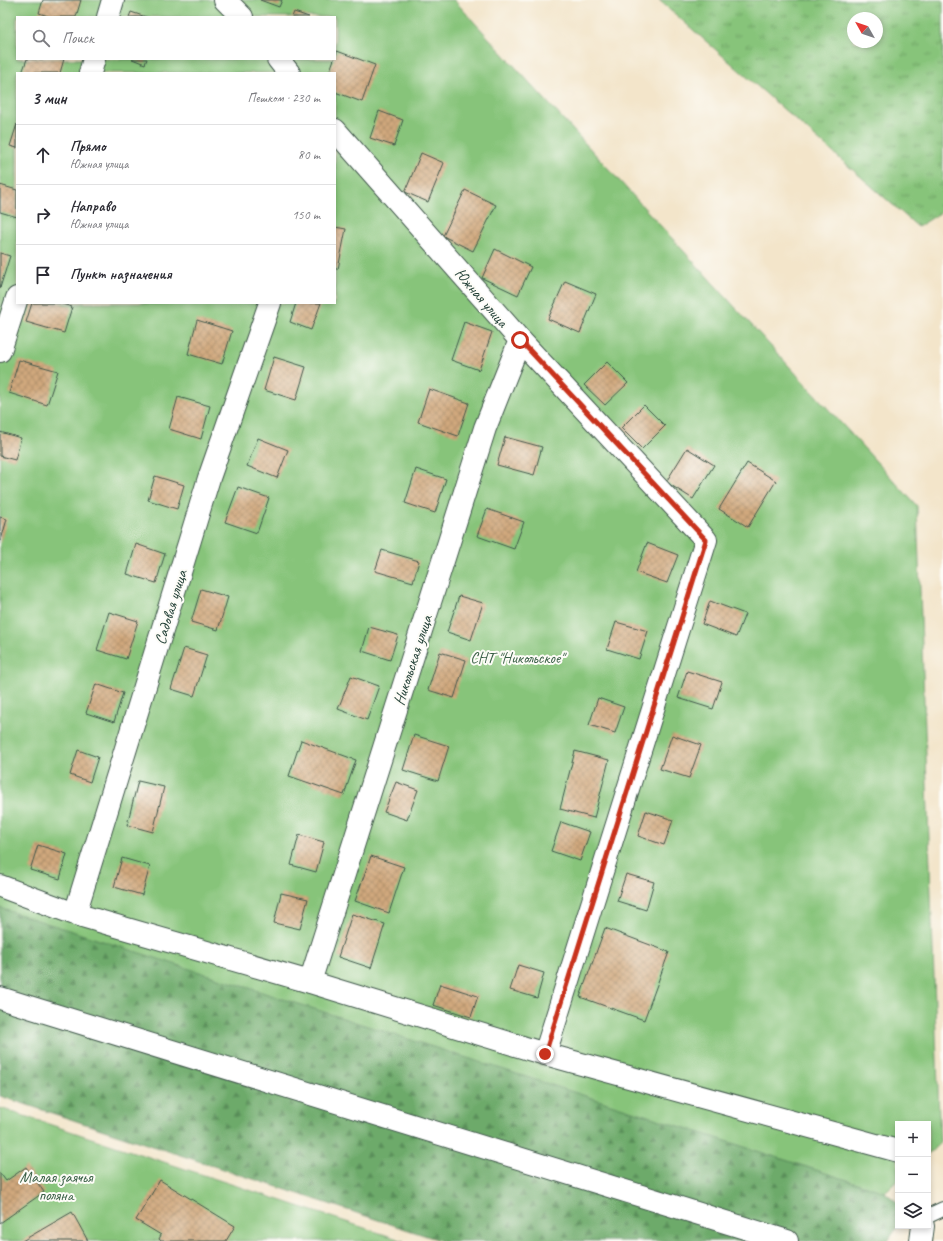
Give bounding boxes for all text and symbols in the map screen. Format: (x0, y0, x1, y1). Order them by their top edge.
north arrow (847, 12, 883, 48)
search box (16, 16, 336, 60)
icon: search (30, 27, 52, 49)
text: Поиск (62, 29, 94, 48)
text: 3 мин (32, 88, 67, 109)
text: Пешком · 230 m (247, 90, 320, 106)
text: Прямо (70, 137, 106, 156)
icon: ahead (32, 144, 54, 166)
text: 80 m (298, 147, 320, 163)
text: Южная улица (70, 156, 128, 172)
text: Направо (70, 197, 116, 216)
icon: right (32, 204, 54, 226)
text: 150 m (292, 207, 320, 223)
text: Южная улица (70, 216, 128, 232)
icon: arrive (32, 264, 54, 286)
street label: Южная улица (450, 264, 513, 333)
text: Пункт назначения (70, 265, 172, 284)
route start (511, 331, 529, 349)
street label: Садовая улица (150, 567, 192, 647)
street label: Никольская улица (389, 612, 437, 708)
park label: СНТ "Никольское" (470, 648, 567, 668)
route end (536, 1045, 554, 1063)
map controls (895, 1121, 931, 1229)
button: + (895, 1121, 931, 1157)
button: − (895, 1157, 931, 1193)
park label: Малая заячья поляна (19, 1167, 94, 1205)
button: layers (895, 1193, 931, 1229)

